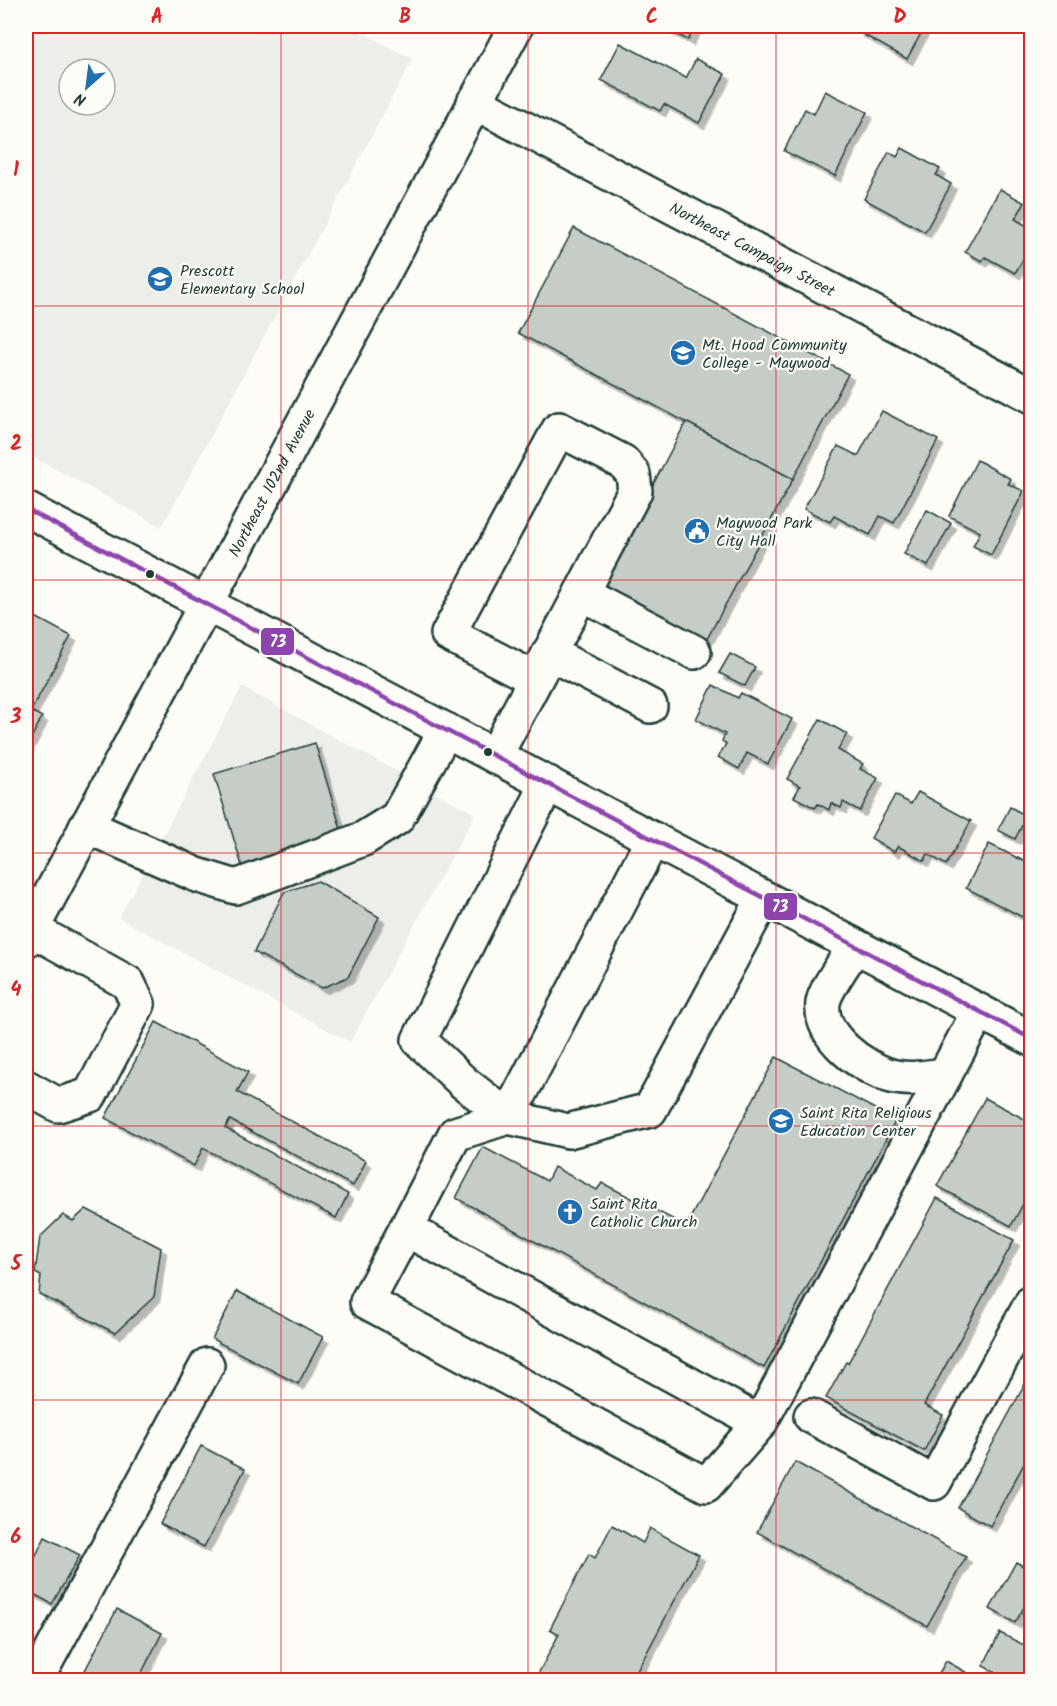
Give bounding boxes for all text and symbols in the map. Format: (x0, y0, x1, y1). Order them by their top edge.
text: A (151, 2, 163, 34)
text: B (399, 2, 411, 34)
text: C (646, 2, 658, 34)
text: D (893, 2, 907, 34)
north arrow (57, 57, 117, 117)
text: N (70, 86, 91, 112)
text: 1 (13, 155, 19, 187)
street label: Northeast Campaign Street (665, 196, 840, 305)
place label: Prescott Elementary School (180, 259, 305, 302)
school or university icon: Prescott Elementary School (145, 264, 175, 294)
place label: Mt. Hood Community College - Maywood (702, 333, 847, 376)
school or university icon: Mt. Hood Community College - Maywood (668, 338, 698, 368)
street label: Northeast 102nd Avenue (223, 405, 322, 562)
text: 2 (10, 429, 22, 461)
place label: Maywood Park City Hall (716, 511, 813, 554)
public building icon: Maywood Park City Hall (682, 516, 712, 546)
unlabelled marker (144, 568, 156, 580)
line badge: 73 (260, 627, 295, 656)
text: 73 (270, 630, 286, 655)
text: 3 (10, 702, 22, 734)
unlabelled marker (482, 746, 494, 758)
line badge: 73 (763, 892, 798, 921)
text: 73 (772, 895, 788, 920)
text: 4 (11, 975, 22, 1007)
place label: Saint Rita Religious Education Center (800, 1101, 932, 1144)
school or university icon: Saint Rita Religious Education Center (766, 1106, 796, 1136)
place label: Saint Rita Catholic Church (590, 1192, 697, 1235)
church icon: Saint Rita Catholic Church (555, 1197, 585, 1227)
text: 5 (10, 1249, 23, 1281)
text: 6 (11, 1522, 22, 1554)

